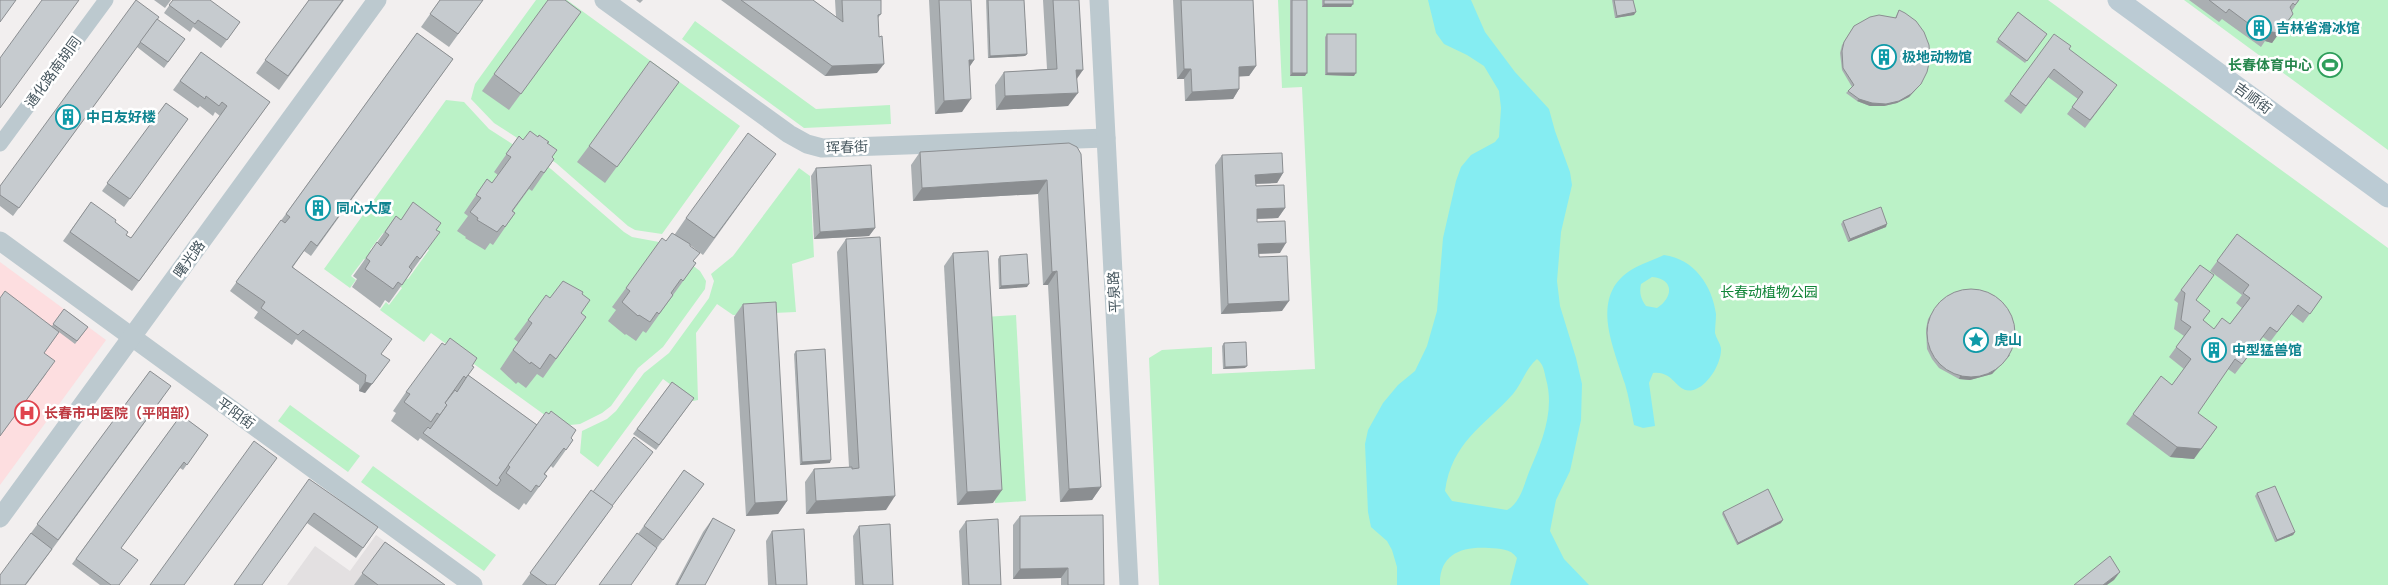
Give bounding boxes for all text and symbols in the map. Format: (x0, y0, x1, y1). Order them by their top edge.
building icon: 吉林省滑冰馆 (2246, 15, 2272, 41)
place label: 吉林省滑冰馆 (2276, 20, 2360, 37)
street label: 通化路南胡同 (22, 33, 85, 111)
building icon: 极地动物馆 (1871, 44, 1897, 70)
place label: 极地动物馆 (1902, 49, 1972, 66)
sports icon: 长春体育中心 (2317, 52, 2343, 78)
place label: 长春体育中心 (2228, 57, 2312, 74)
street label: 吉顺街 (2231, 79, 2275, 118)
building icon: 中日友好楼 (55, 104, 81, 130)
place label: 中日友好楼 (86, 109, 156, 126)
street label: 珲春街 (826, 138, 868, 157)
building icon: 同心大厦 (305, 195, 331, 221)
place label: 同心大厦 (336, 200, 392, 217)
street label: 曙光路 (170, 237, 209, 281)
street label: 平泉路 (1105, 271, 1124, 313)
park label: 长春动植物公园 (1720, 284, 1818, 301)
place icon: 虎山 (1963, 327, 1989, 353)
place label: 虎山 (1994, 332, 2022, 349)
building icon: 中型猛兽馆 (2201, 337, 2227, 363)
place label: 中型猛兽馆 (2232, 342, 2302, 359)
street label: 平阳街 (214, 394, 258, 433)
hospital icon: 长春市中医院（平阳部） (14, 400, 40, 426)
place label: 长春市中医院（平阳部） (44, 405, 198, 422)

